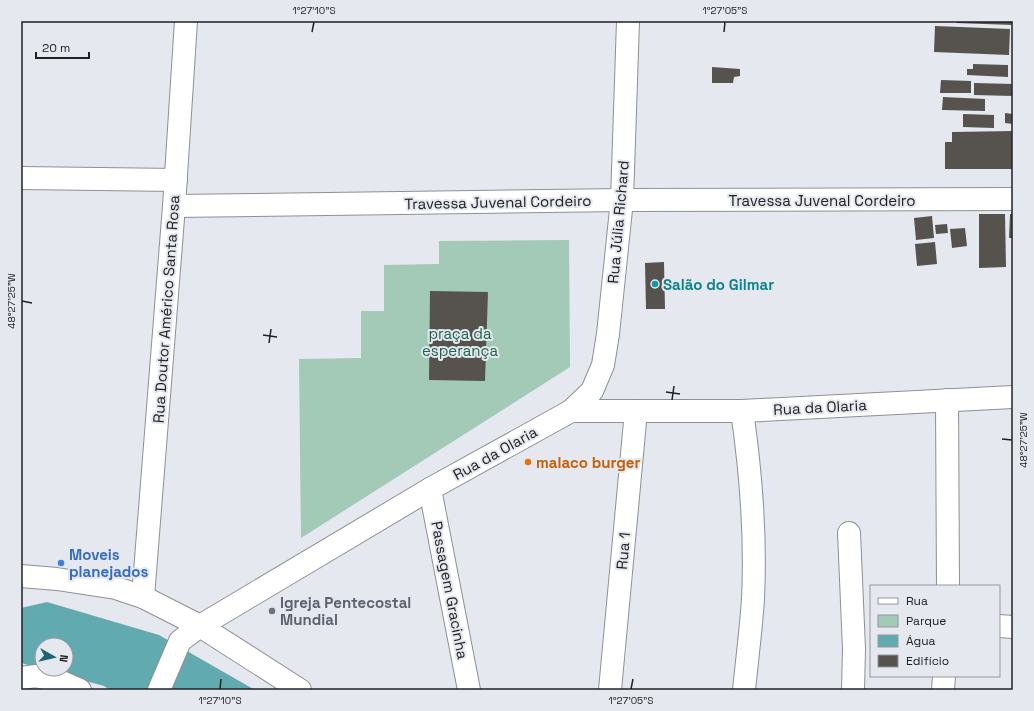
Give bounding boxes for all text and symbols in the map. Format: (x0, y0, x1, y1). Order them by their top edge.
text: 1°27'10"S (292, 4, 336, 17)
text: 1°27'05"S (703, 4, 747, 17)
scale bar (36, 34, 89, 60)
text: 20 m (42, 40, 70, 56)
street label: Rua Júlia Richard (603, 160, 633, 284)
street label: Travessa Juvenal Cordeiro (404, 191, 592, 213)
street label: Travessa Juvenal Cordeiro (728, 191, 916, 210)
street label: Rua Doutor Américo Santa Rosa (149, 194, 183, 424)
text: 48°27'25"W (5, 273, 18, 329)
place label: Salão do Gilmar (663, 275, 774, 294)
marker: Salão do Gilmar (650, 279, 660, 289)
park label: praça da esperança (422, 324, 498, 360)
street label: Rua da Olaria (773, 395, 868, 419)
text: 48°27'25"W (1017, 412, 1030, 468)
street label: Rua da Olaria (449, 422, 541, 484)
place label: malaco burger (536, 453, 640, 472)
marker: malaco burger (523, 457, 533, 467)
street label: Passagem Gracinha (427, 519, 473, 661)
street label: Rua 1 (612, 532, 634, 570)
place label: Moveis planejados (69, 545, 148, 581)
marker: Moveis planejados (56, 558, 66, 568)
legend (870, 585, 1000, 677)
place label: Igreja Pentecostal Mundial (280, 593, 411, 629)
text: Rua (906, 593, 928, 609)
marker: Igreja Pentecostal Mundial (267, 606, 277, 616)
text: Parque (906, 613, 946, 629)
text: Água (906, 633, 936, 649)
north arrow (34, 637, 74, 677)
text: Edifício (906, 653, 949, 669)
text: N (56, 654, 71, 663)
text: 1°27'10"S (198, 694, 242, 707)
text: 1°27'05"S (609, 694, 653, 707)

